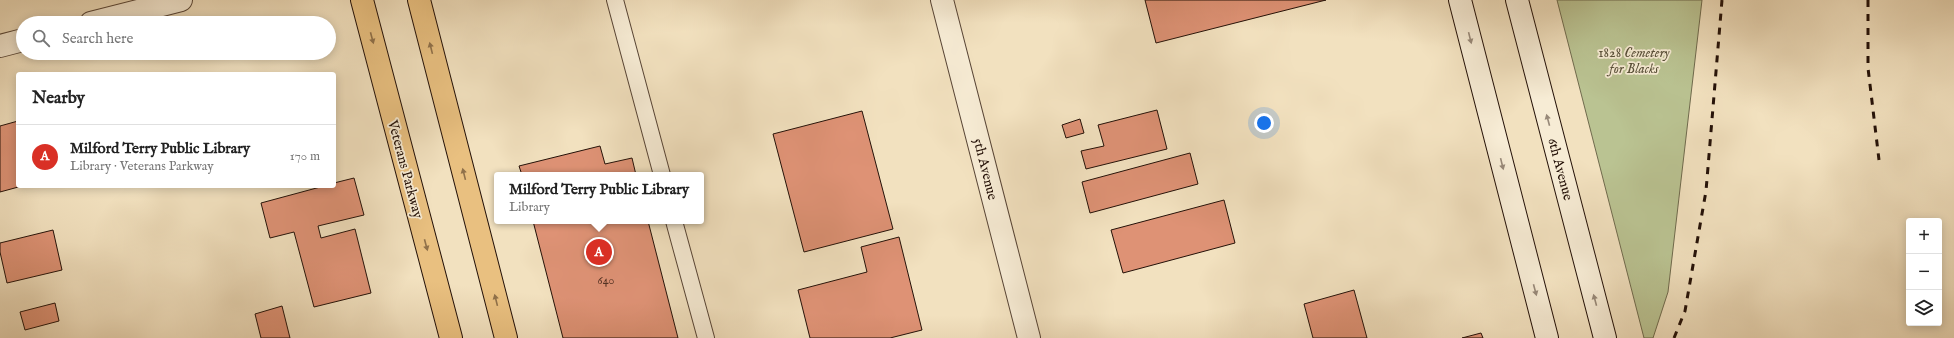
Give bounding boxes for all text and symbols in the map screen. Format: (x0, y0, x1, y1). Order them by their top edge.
search box (16, 16, 336, 60)
icon: search (30, 27, 52, 49)
text: Search here (62, 29, 133, 48)
one-way arrow (369, 32, 375, 44)
one-way arrow (1467, 32, 1473, 44)
one-way arrow (428, 42, 434, 54)
park label: 1828 Cemetery for Blacks (1599, 44, 1670, 78)
text: Nearby (32, 88, 85, 109)
your location (1254, 113, 1274, 133)
one-way arrow (1545, 114, 1551, 126)
street label: Veterans Parkway (383, 117, 427, 221)
street label: 5th Avenue (969, 136, 1002, 203)
street label: 6th Avenue (1543, 136, 1577, 203)
text: Milford Terry Public Library (70, 139, 250, 158)
text: A (41, 148, 49, 165)
text: 170 m (290, 148, 320, 165)
one-way arrow (1500, 157, 1506, 170)
text: Library · Veterans Parkway (70, 158, 214, 175)
one-way arrow (460, 168, 466, 181)
popup (494, 172, 704, 224)
text: Milford Terry Public Library (509, 180, 689, 199)
text: Library (509, 199, 550, 216)
map controls (1906, 218, 1942, 326)
button: + (1906, 218, 1942, 254)
pin: A (586, 237, 612, 267)
one-way arrow (424, 239, 430, 251)
button: − (1906, 254, 1942, 290)
house number: 640 (598, 273, 615, 288)
one-way arrow (1532, 284, 1538, 296)
button: layers (1906, 290, 1942, 326)
one-way arrow (493, 294, 499, 306)
one-way arrow (1592, 294, 1598, 306)

